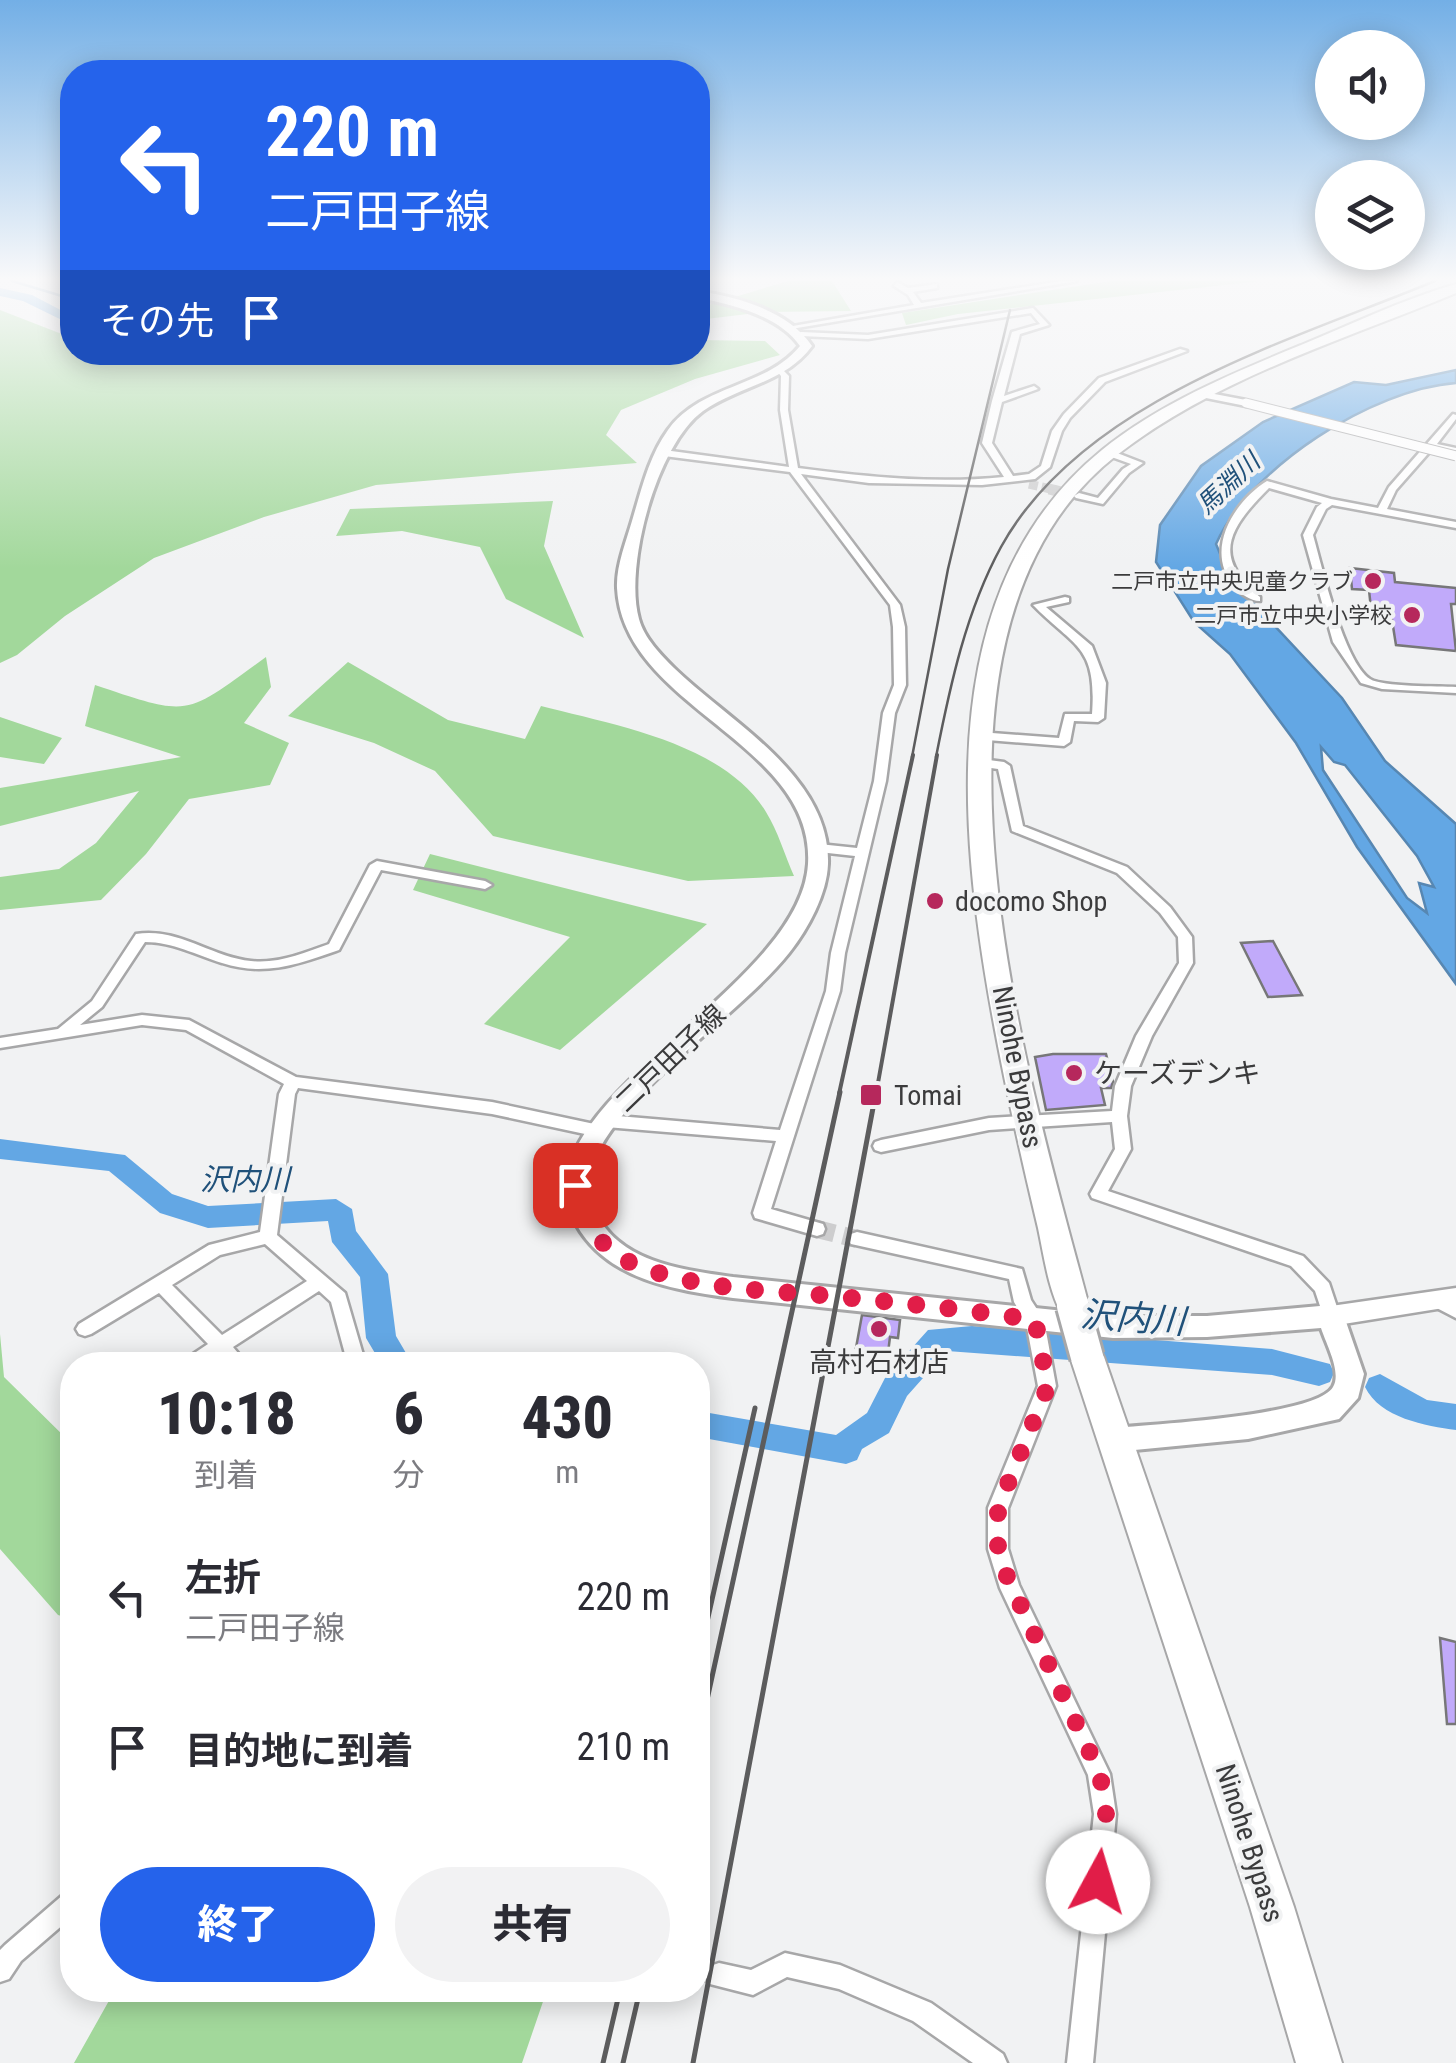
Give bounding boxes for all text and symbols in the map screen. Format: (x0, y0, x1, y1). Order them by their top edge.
map controls (1315, 30, 1425, 270)
button: sound (1315, 30, 1425, 140)
text: 220 m (265, 91, 439, 173)
icon: left (100, 100, 230, 230)
button: layers (1315, 160, 1425, 270)
text: 二戸田子線 (265, 185, 490, 238)
icon: arrive (234, 290, 289, 345)
text: その先 (100, 299, 214, 343)
water label: 馬淵川 (1191, 445, 1268, 520)
place label: 二戸市立中央児童クラブ (1111, 569, 1353, 594)
marker: 二戸市立中央児童クラブ (1362, 570, 1384, 592)
place label: 二戸市立中央小学校 (1194, 603, 1392, 628)
marker: 二戸市立中央小学校 (1401, 604, 1423, 626)
place label: docomo Shop (955, 885, 1107, 918)
marker: docomo Shop (924, 890, 946, 912)
street label: Ninohe Bypass (986, 983, 1049, 1151)
street label: 二戸田子線 (609, 998, 732, 1119)
place label: ケーズデンキ (1094, 1057, 1261, 1090)
marker: ケーズデンキ (1063, 1062, 1085, 1084)
place label: Tomai (894, 1079, 962, 1112)
marker: Tomai (858, 1082, 884, 1108)
pin (533, 1143, 618, 1228)
icon: arrive (548, 1158, 603, 1213)
water label: 沢内川 (200, 1162, 293, 1197)
water label: 沢内川 (1079, 1294, 1191, 1343)
marker: 高村石材店 (868, 1318, 890, 1340)
place label: 高村石材店 (809, 1346, 949, 1379)
text: 10:18 (157, 1378, 296, 1449)
text: 6 (393, 1378, 424, 1449)
text: 430 (522, 1382, 613, 1453)
text: m (555, 1453, 579, 1491)
text: 到着 (194, 1456, 258, 1494)
text: 分 (393, 1456, 425, 1494)
text: 左折 (185, 1556, 261, 1600)
icon: left (100, 1570, 155, 1625)
text: 220 m (576, 1575, 670, 1619)
text: 二戸田子線 (185, 1609, 345, 1647)
icon: arrive (100, 1720, 155, 1775)
text: 210 m (576, 1725, 670, 1769)
text: 目的地に到着 (185, 1729, 413, 1773)
street label: Ninohe Bypass (1208, 1760, 1291, 1926)
position arrow (1046, 1830, 1150, 1934)
button: 終了 (100, 1867, 375, 1982)
button: 共有 (395, 1867, 670, 1982)

